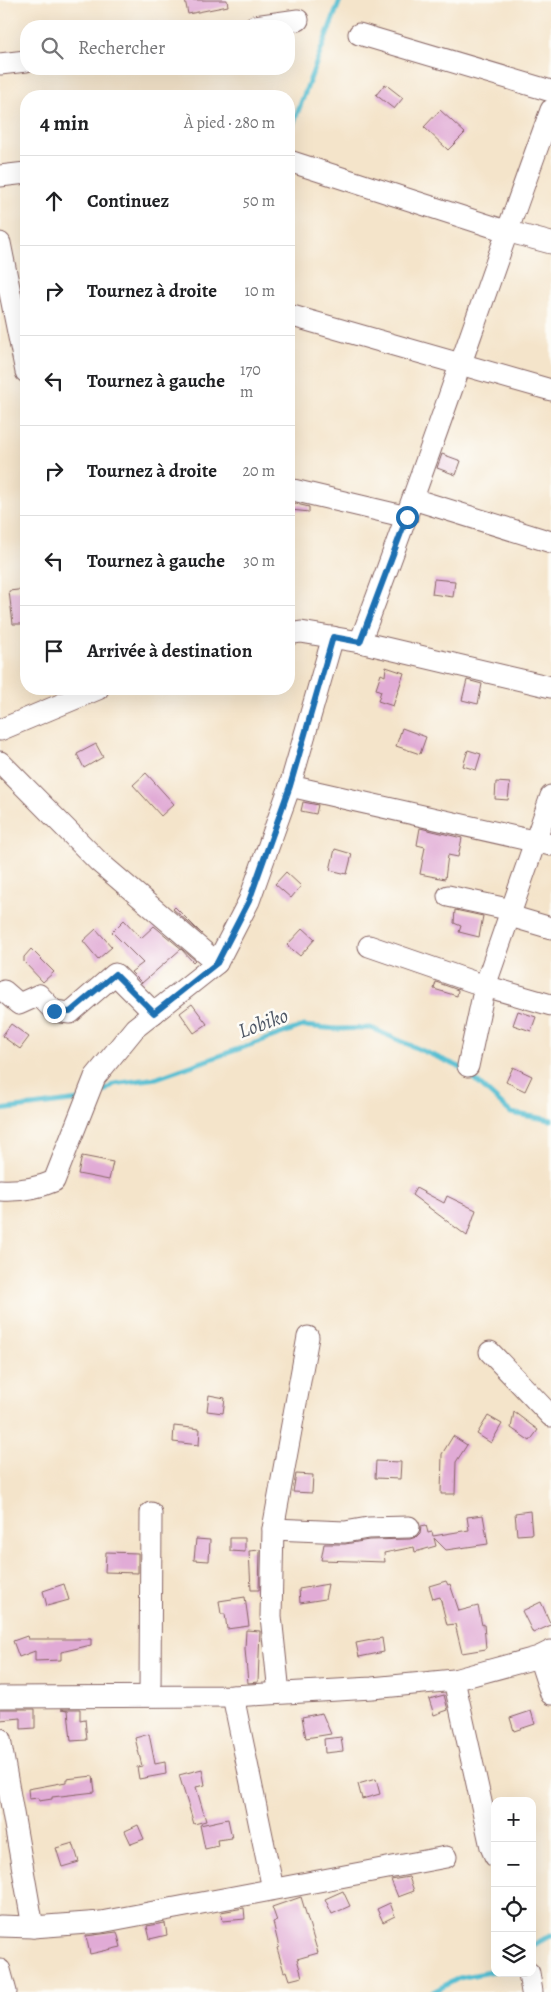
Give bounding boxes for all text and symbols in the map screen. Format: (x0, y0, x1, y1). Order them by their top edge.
search box (20, 20, 295, 75)
icon: search (38, 34, 66, 62)
text: Rechercher (78, 35, 165, 61)
text: 4 min (40, 109, 89, 137)
text: À pied · 280 m (184, 112, 275, 134)
icon: ahead (40, 187, 68, 215)
text: Continuez (87, 188, 169, 214)
text: 50 m (243, 190, 275, 212)
icon: right (40, 277, 68, 305)
text: Tournez à droite (87, 278, 217, 304)
text: 10 m (245, 280, 275, 302)
text: 170 m (240, 359, 261, 403)
icon: left (40, 367, 68, 395)
text: Tournez à gauche (87, 368, 225, 394)
icon: right (40, 457, 68, 485)
text: Tournez à droite (87, 458, 217, 484)
text: 20 m (242, 460, 275, 482)
route start (396, 506, 419, 529)
icon: left (40, 547, 68, 575)
text: Tournez à gauche (87, 548, 225, 574)
text: 30 m (243, 550, 275, 572)
icon: arrive (40, 637, 68, 665)
text: Arrivée à destination (87, 638, 252, 664)
route end (43, 1000, 66, 1023)
water label: Lobiko (234, 1001, 292, 1045)
map controls (491, 1797, 536, 1977)
button: + (491, 1797, 536, 1842)
button: − (491, 1842, 536, 1887)
button: locate (491, 1887, 536, 1932)
button: layers (491, 1932, 536, 1977)

